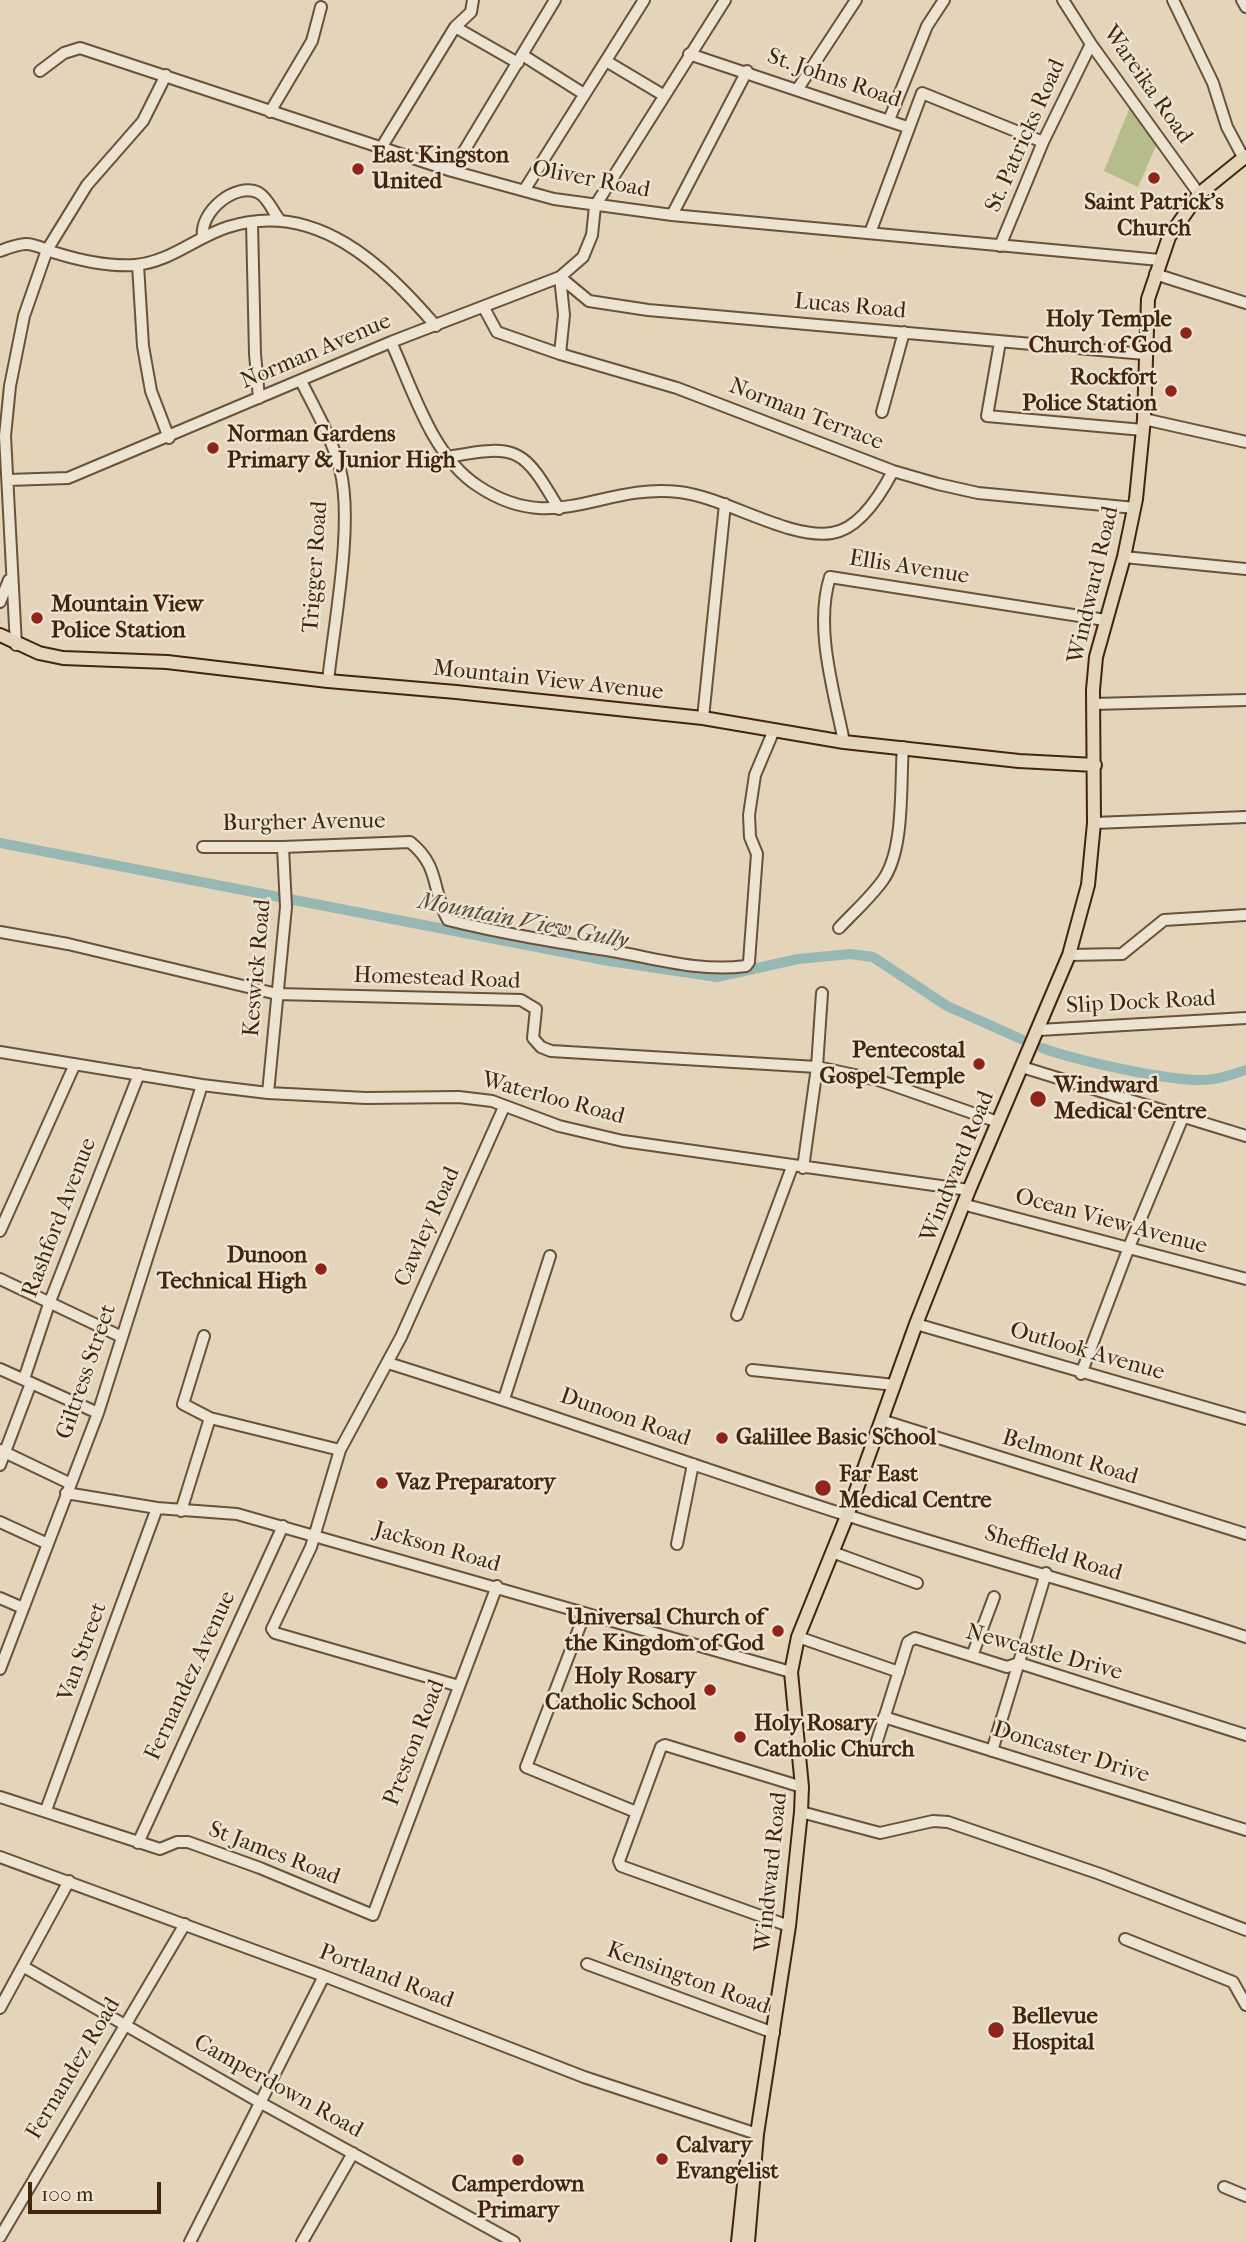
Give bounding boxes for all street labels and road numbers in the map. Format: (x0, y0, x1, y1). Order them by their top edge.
street label: Wareika Road (1096, 21, 1198, 149)
street label: St. Johns Road (763, 43, 905, 115)
street label: St. Patricks Road (980, 55, 1072, 217)
street label: Oliver Road (530, 155, 652, 205)
street label: Lucas Road (793, 288, 907, 326)
street label: Norman Avenue (237, 308, 395, 396)
street label: Norman Terrace (725, 373, 887, 457)
street label: Trigger Road (298, 500, 334, 634)
street label: Windward Road (1063, 504, 1125, 666)
street label: Ellis Avenue (847, 545, 971, 591)
street label: Mountain View Avenue (432, 655, 664, 707)
street label: Burgher Avenue (222, 808, 386, 838)
street label: Keswick Road (238, 898, 278, 1038)
street label: Homestead Road (353, 962, 521, 996)
street label: Slip Dock Road (1066, 985, 1216, 1021)
street label: Waterloo Road (479, 1067, 627, 1131)
street label: Windward Road (915, 1087, 1001, 1247)
street label: Rashford Avenue (17, 1134, 103, 1302)
street label: Cawley Road (389, 1163, 467, 1291)
street label: Ocean View Avenue (1012, 1183, 1210, 1261)
street label: Giltress Street (51, 1301, 123, 1443)
street label: Outlook Avenue (1006, 1317, 1168, 1387)
street label: Dunoon Road (556, 1383, 694, 1453)
street label: Belmont Road (999, 1424, 1141, 1492)
street label: Jackson Road (371, 1517, 503, 1579)
street label: Sheffield Road (981, 1520, 1125, 1588)
street label: Fernandez Avenue (140, 1587, 242, 1765)
street label: Van Street (52, 1599, 114, 1705)
street label: Newcastle Drive (963, 1619, 1125, 1687)
street label: Preston Road (378, 1676, 452, 1810)
street label: Doncaster Drive (989, 1716, 1153, 1790)
street label: Windward Road (750, 1791, 794, 1953)
street label: St James Road (204, 1816, 344, 1892)
street label: Kensington Road (603, 1937, 773, 2021)
street label: Portland Road (315, 1939, 457, 2015)
street label: Fernandez Road (21, 1993, 127, 2145)
street label: Camperdown Road (189, 2029, 367, 2145)

